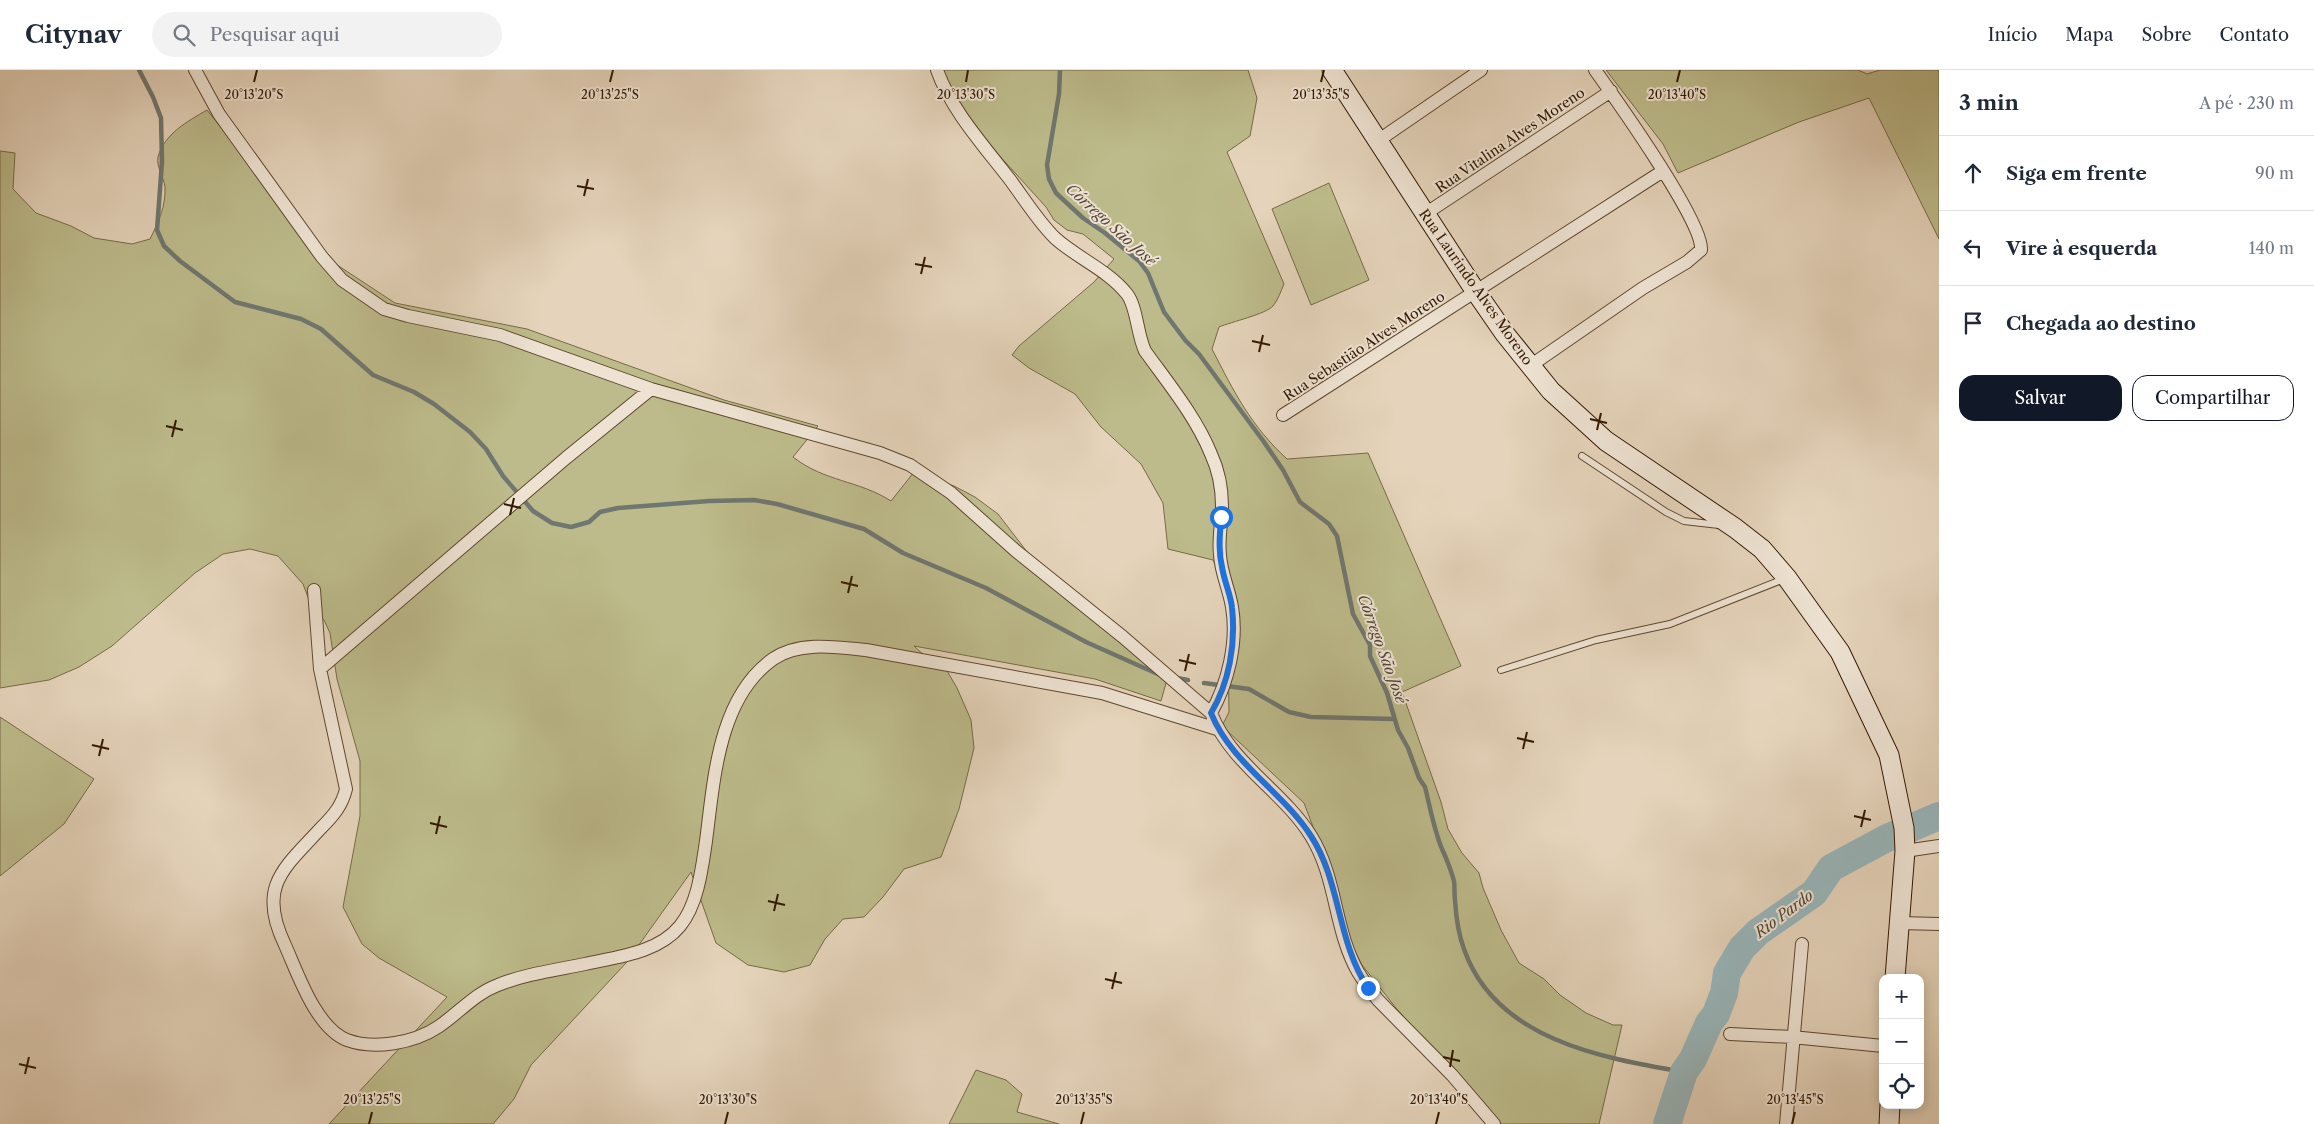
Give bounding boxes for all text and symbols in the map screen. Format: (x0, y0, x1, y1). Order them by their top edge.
search box (152, 12, 502, 57)
text: Citynav (25, 20, 122, 49)
icon: search (170, 21, 198, 49)
text: Pesquisar aqui (210, 23, 340, 46)
text: Início (1988, 24, 2037, 46)
text: Mapa (2065, 24, 2113, 46)
text: Sobre (2141, 24, 2192, 46)
text: Contato (2220, 24, 2289, 46)
street label: Rua Vitalina Alves Moreno (1432, 83, 1588, 197)
text: 20°13'20"S (225, 87, 283, 102)
text: 20°13'25"S (581, 87, 639, 102)
text: 20°13'30"S (937, 87, 995, 102)
text: 20°13'35"S (1292, 87, 1350, 102)
text: 20°13'40"S (1648, 87, 1706, 102)
text: 3 min (1959, 90, 2019, 115)
text: A pé · 230 m (2199, 93, 2294, 113)
icon: ahead (1959, 159, 1987, 187)
text: Siga em frente (2006, 162, 2147, 185)
text: 90 m (2255, 163, 2294, 183)
water label: Córrego São José (1062, 179, 1162, 271)
street label: Rua Laurindo Alves Moreno (1415, 205, 1537, 369)
icon: left (1959, 234, 1987, 262)
text: Vire à esquerda (2006, 237, 2157, 260)
text: 140 m (2249, 238, 2294, 258)
street label: Rua Sebastião Alves Moreno (1280, 287, 1448, 405)
icon: arrive (1959, 309, 1987, 337)
text: Chegada ao destino (2006, 312, 2196, 335)
button: Salvar (1959, 375, 2122, 421)
button: Compartilhar (2132, 375, 2294, 421)
route start (1210, 506, 1233, 529)
water label: Córrego São José (1354, 592, 1412, 708)
water label: Rio Pardo (1750, 885, 1817, 942)
map controls (1879, 974, 1924, 1109)
button: + (1879, 974, 1924, 1019)
route end (1357, 977, 1380, 1000)
button: − (1879, 1019, 1924, 1064)
button: locate (1879, 1064, 1924, 1109)
text: 20°13'25"S (343, 1092, 401, 1107)
text: 20°13'30"S (699, 1092, 757, 1107)
text: 20°13'35"S (1055, 1092, 1113, 1107)
text: 20°13'40"S (1410, 1092, 1468, 1107)
text: 20°13'45"S (1766, 1092, 1824, 1107)

